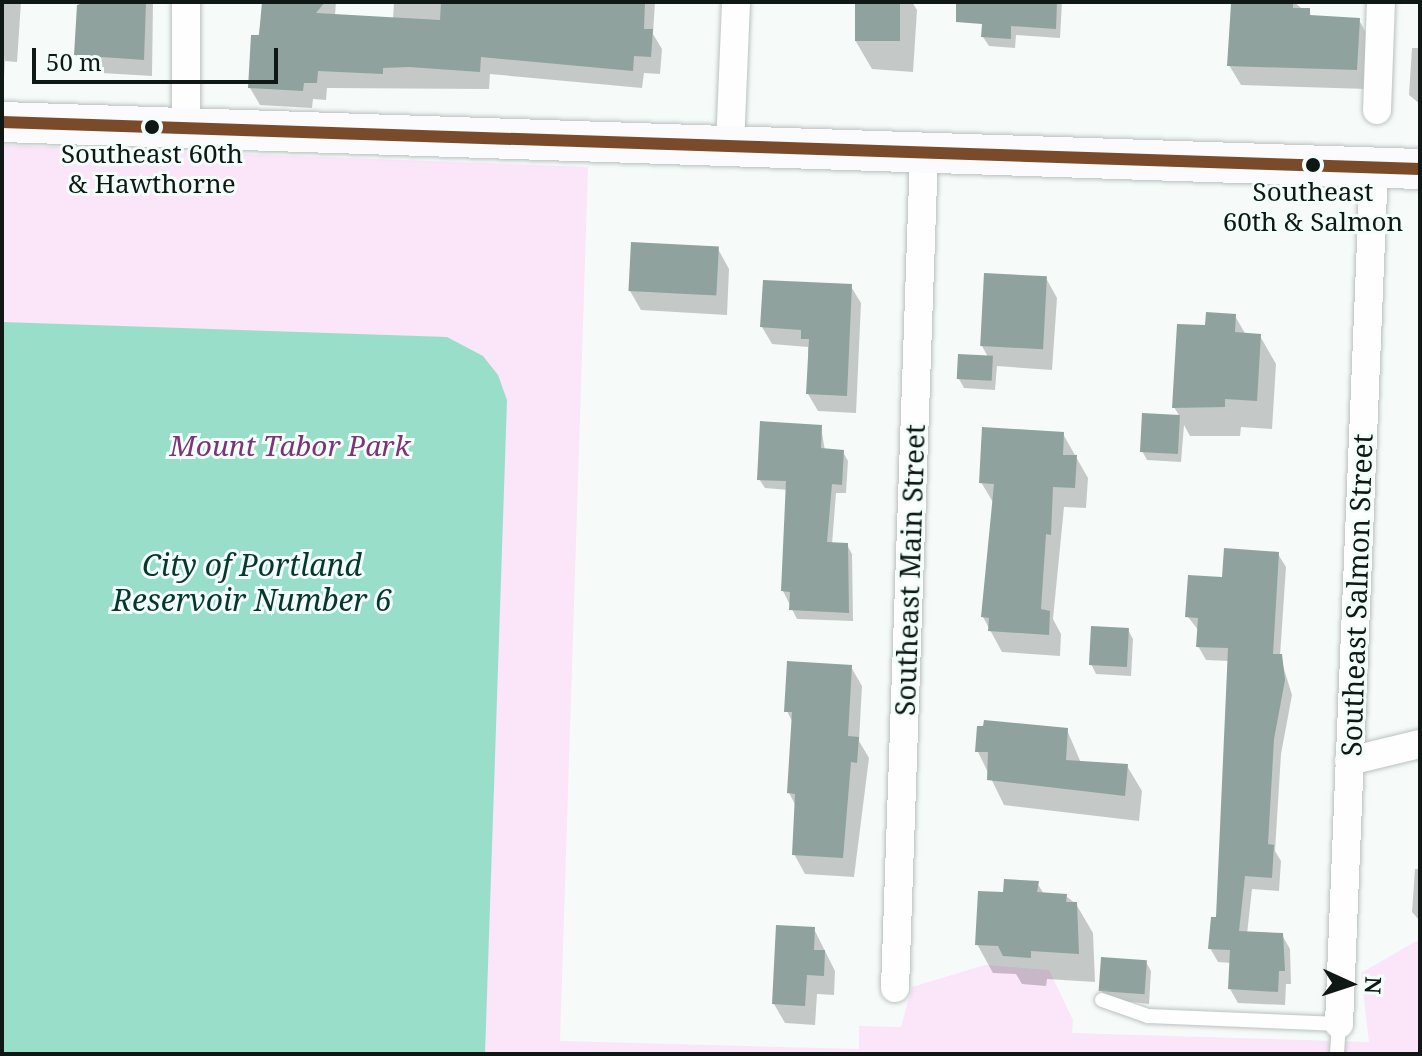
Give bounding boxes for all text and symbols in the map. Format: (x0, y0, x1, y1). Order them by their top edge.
scale bar (36, 32, 282, 82)
text: 50 m (46, 45, 102, 78)
marker: Southeast 60th & Hawthorne (144, 119, 160, 135)
place label: Southeast 60th & Hawthorne (61, 138, 243, 200)
marker: Southeast 60th & Salmon (1305, 157, 1321, 173)
place label: Southeast 60th & Salmon (1223, 176, 1403, 238)
street label: Southeast Main Street (887, 424, 931, 716)
park label: Mount Tabor Park (170, 428, 410, 462)
street label: Southeast Salmon Street (1334, 433, 1378, 757)
water label: City of Portland Reservoir Number 6 (112, 547, 392, 618)
north arrow (1310, 944, 1390, 1024)
text: N (1359, 976, 1389, 995)

